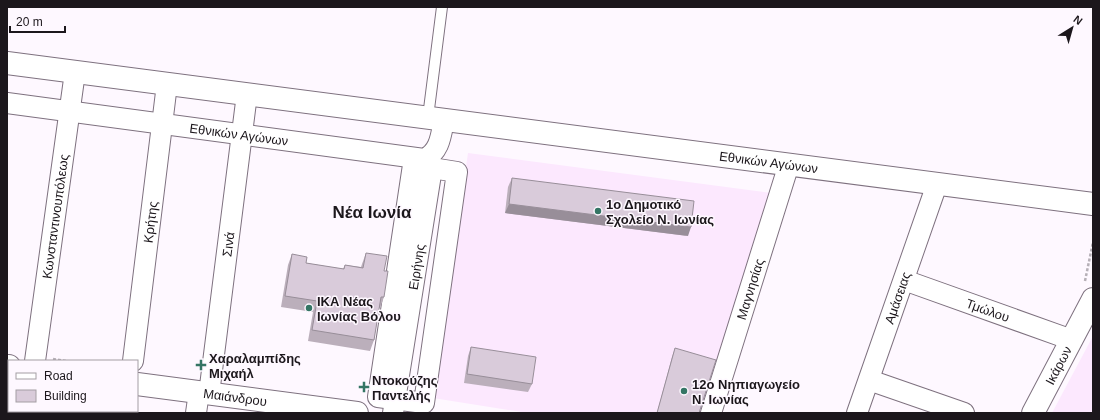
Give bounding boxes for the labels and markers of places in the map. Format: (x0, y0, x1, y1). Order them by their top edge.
place label: 1ο Δημοτικό Σχολείο Ν. Ιωνίας (606, 197, 714, 227)
marker: 1ο Δημοτικό Σχολείο Ν. Ιωνίας (593, 206, 603, 216)
place label: ΙΚΑ Νέας Ιωνίας Βόλου (317, 294, 401, 324)
marker: ΙΚΑ Νέας Ιωνίας Βόλου (304, 303, 314, 313)
place label: Χαραλαμπίδης Μιχαήλ (209, 351, 301, 381)
marker: Χαραλαμπίδης Μιχαήλ (196, 360, 206, 370)
place label: Ντοκούζης Παντελής (372, 373, 438, 403)
place label: 12ο Νηπιαγωγείο Ν. Ιωνίας (692, 377, 800, 407)
marker: Ντοκούζης Παντελής (359, 382, 369, 392)
marker: 12ο Νηπιαγωγείο Ν. Ιωνίας (679, 386, 689, 396)

